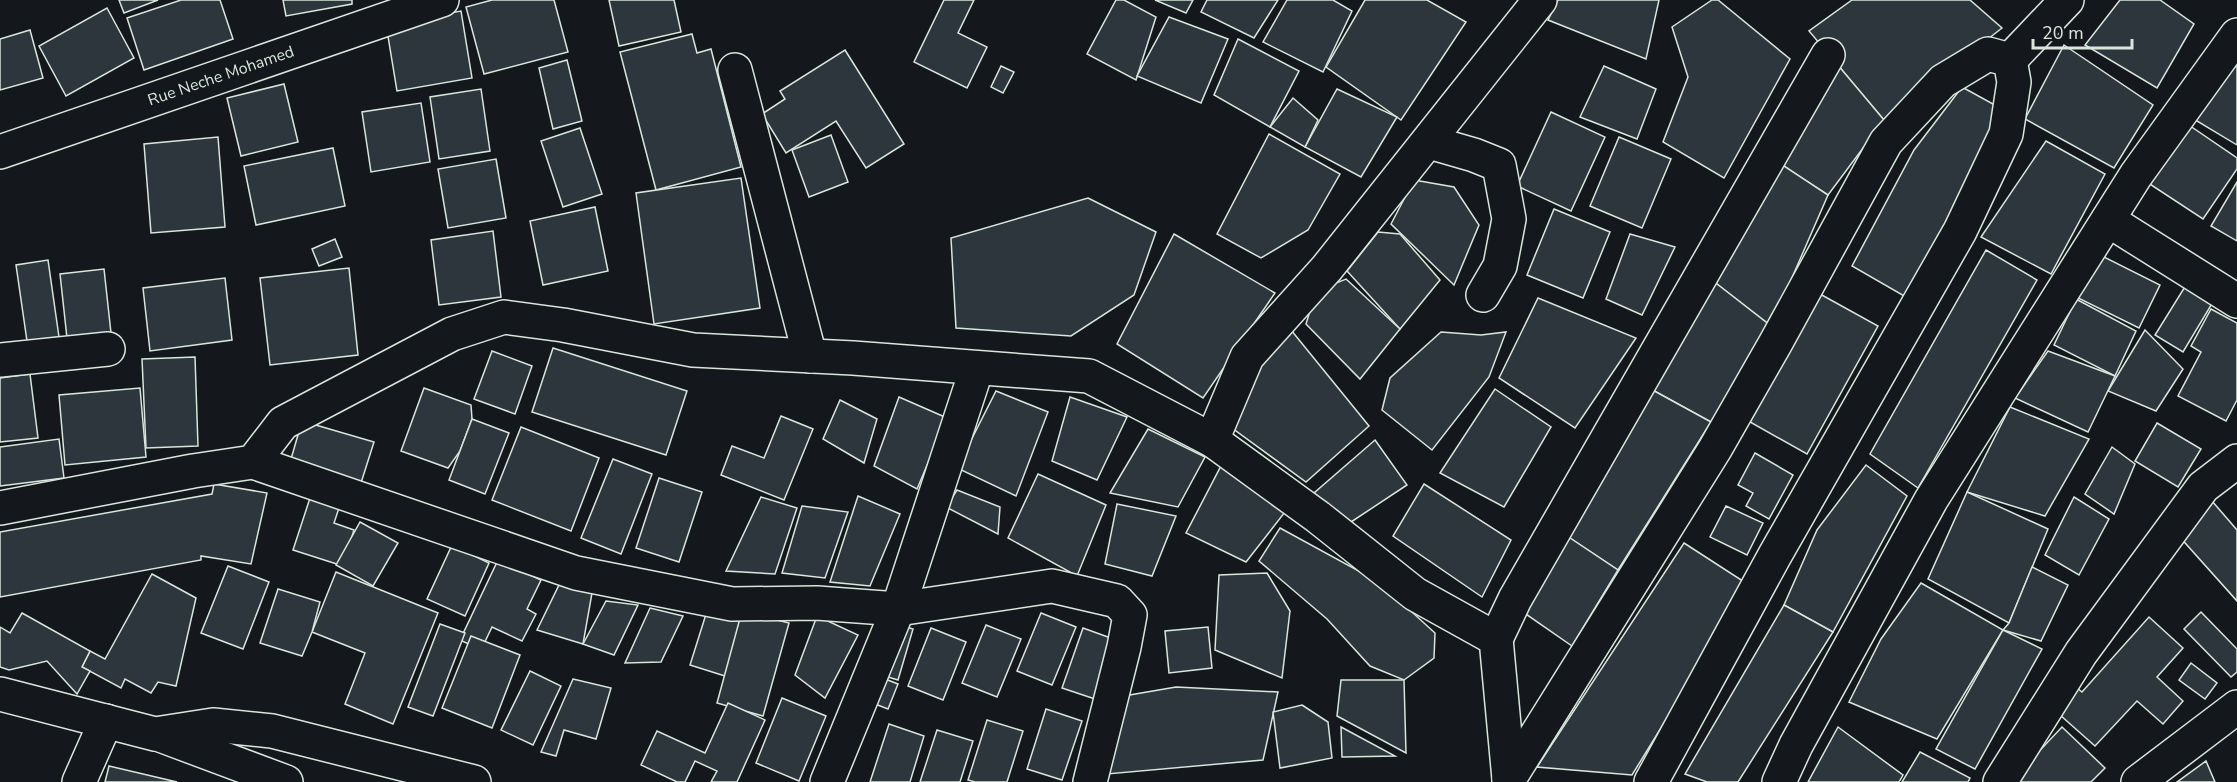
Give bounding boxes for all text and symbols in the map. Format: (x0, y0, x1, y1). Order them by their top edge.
scale bar (2033, 12, 2132, 50)
text: 20 m (2042, 21, 2084, 45)
street label: Rue Neche Mohamed (145, 41, 297, 111)

